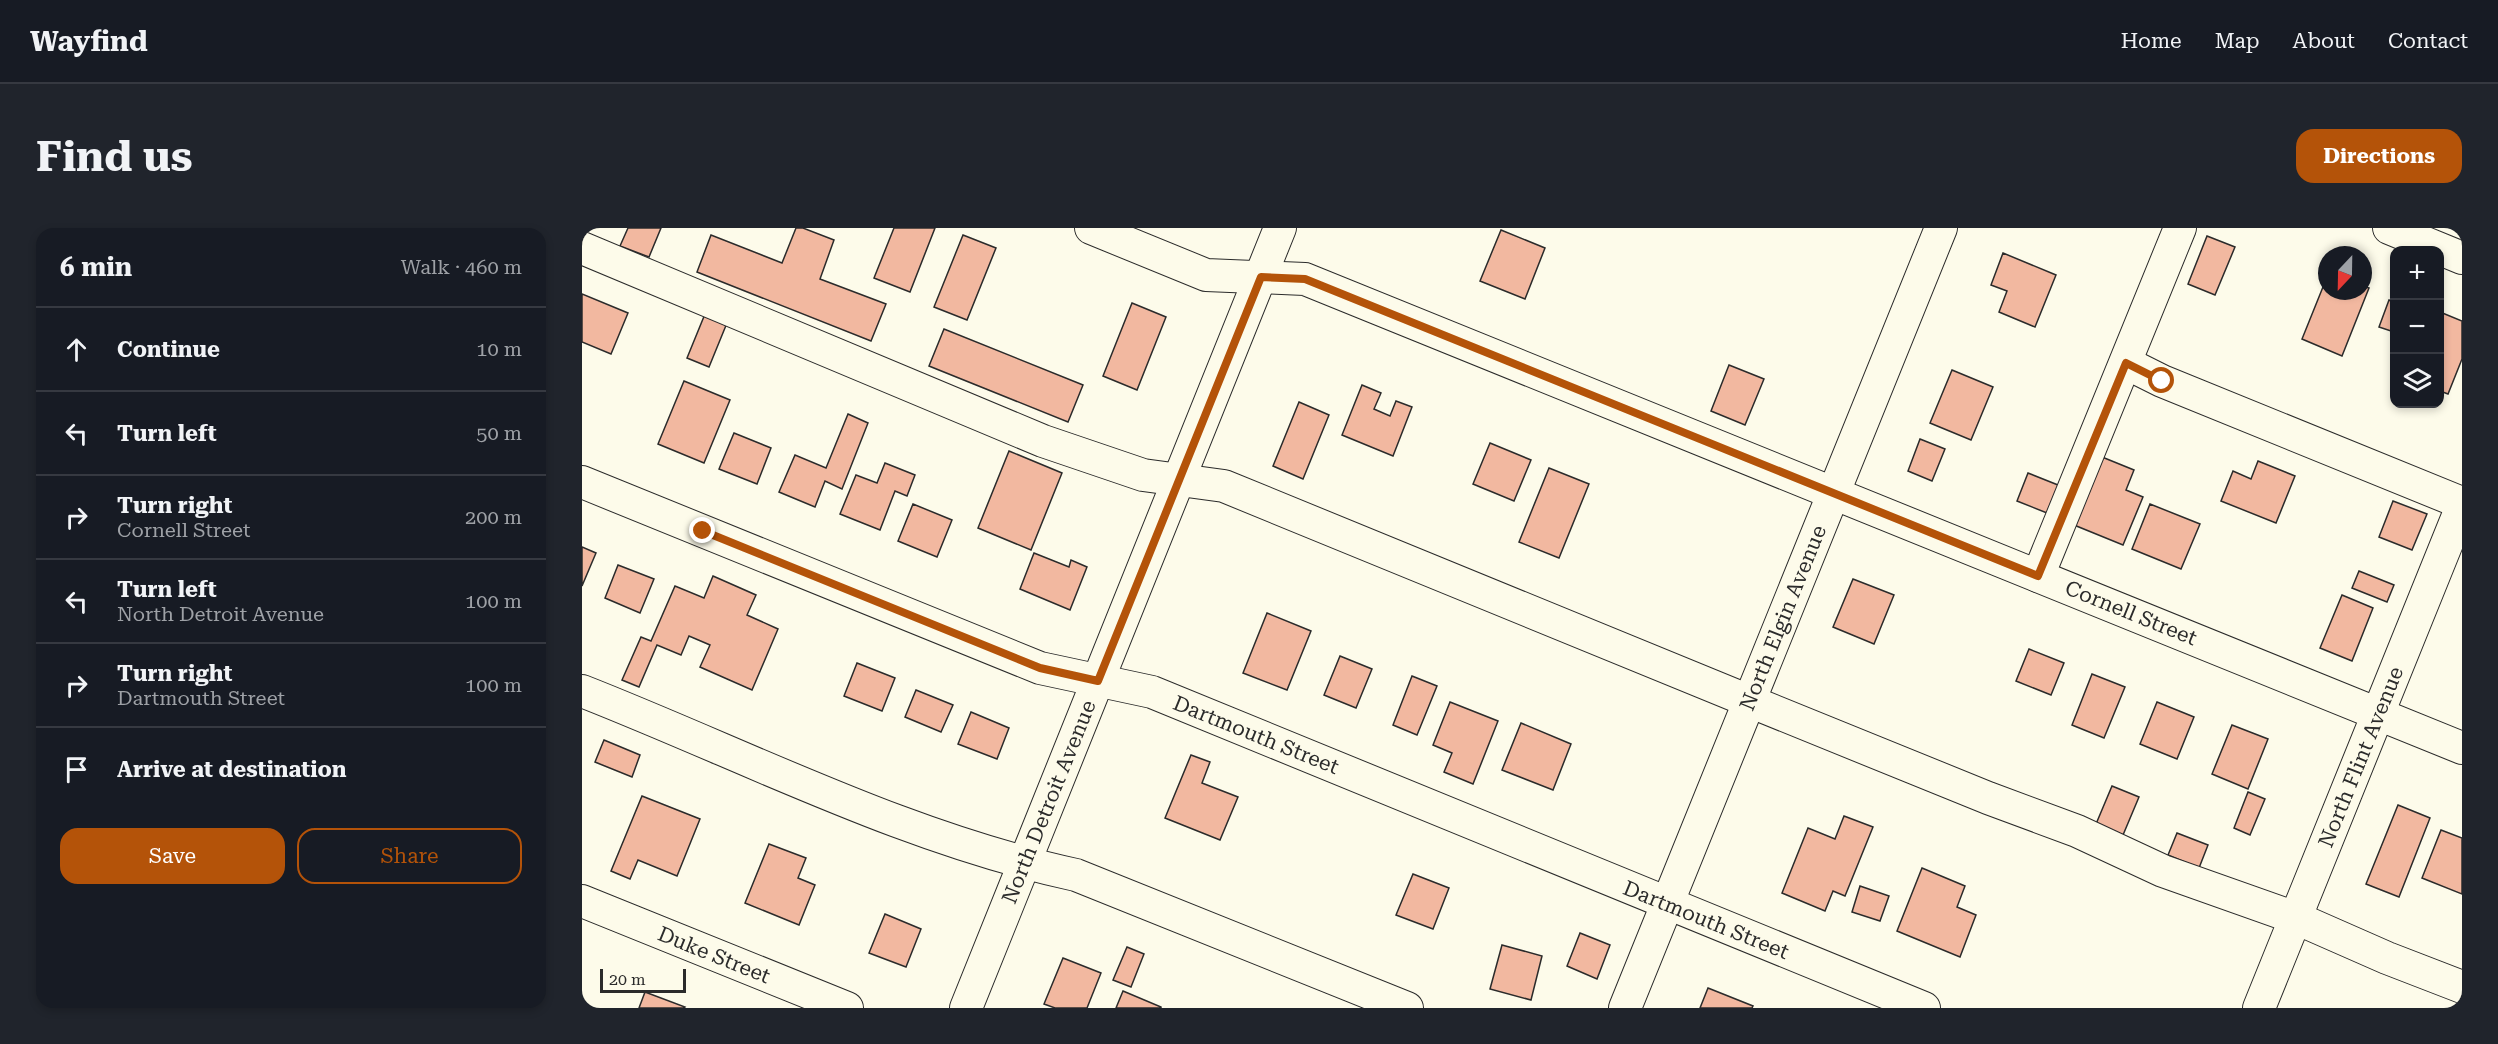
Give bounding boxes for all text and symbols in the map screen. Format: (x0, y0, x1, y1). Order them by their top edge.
text: Wayfind (30, 25, 148, 58)
text: Home (2121, 29, 2182, 53)
text: Map (2215, 29, 2260, 53)
text: About (2293, 29, 2355, 53)
text: Contact (2388, 29, 2468, 53)
button: Directions (2296, 129, 2462, 183)
text: Find us (36, 132, 193, 181)
north arrow (2318, 246, 2372, 300)
map controls (2390, 246, 2444, 408)
button: + (2390, 246, 2444, 300)
text: 6 min (60, 252, 132, 282)
text: Walk · 460 m (401, 255, 522, 279)
button: − (2390, 300, 2444, 354)
icon: ahead (60, 333, 93, 366)
text: Continue (117, 337, 220, 362)
text: 10 m (476, 337, 522, 361)
button: layers (2390, 354, 2444, 408)
route start (2148, 367, 2174, 393)
icon: left (60, 417, 93, 450)
text: Turn left (117, 421, 217, 446)
text: 50 m (476, 421, 522, 445)
text: Turn right (117, 493, 232, 518)
icon: right (60, 501, 93, 534)
text: 200 m (465, 505, 522, 529)
route end (689, 517, 715, 543)
text: Cornell Street (117, 518, 250, 542)
street label: North Elgin Avenue (1735, 522, 1831, 714)
street label: Cornell Street (2062, 576, 2201, 650)
text: Turn left (117, 577, 217, 602)
icon: left (60, 585, 93, 618)
text: 100 m (465, 589, 522, 613)
text: North Detroit Avenue (117, 602, 324, 626)
text: Turn right (117, 661, 232, 686)
street label: North Flint Avenue (2314, 663, 2408, 851)
icon: right (60, 669, 93, 702)
text: 100 m (465, 673, 522, 697)
text: Dartmouth Street (117, 686, 285, 710)
street label: Dartmouth Street (1170, 691, 1342, 779)
street label: North Detroit Avenue (997, 697, 1101, 907)
icon: arrive (60, 753, 93, 786)
text: Arrive at destination (117, 757, 346, 782)
button: Save (60, 828, 285, 884)
button: Share (297, 828, 522, 884)
street label: Dartmouth Street (1620, 876, 1792, 964)
street label: Duke Street (654, 922, 774, 988)
scale bar (600, 966, 686, 994)
text: 20 m (609, 970, 646, 989)

